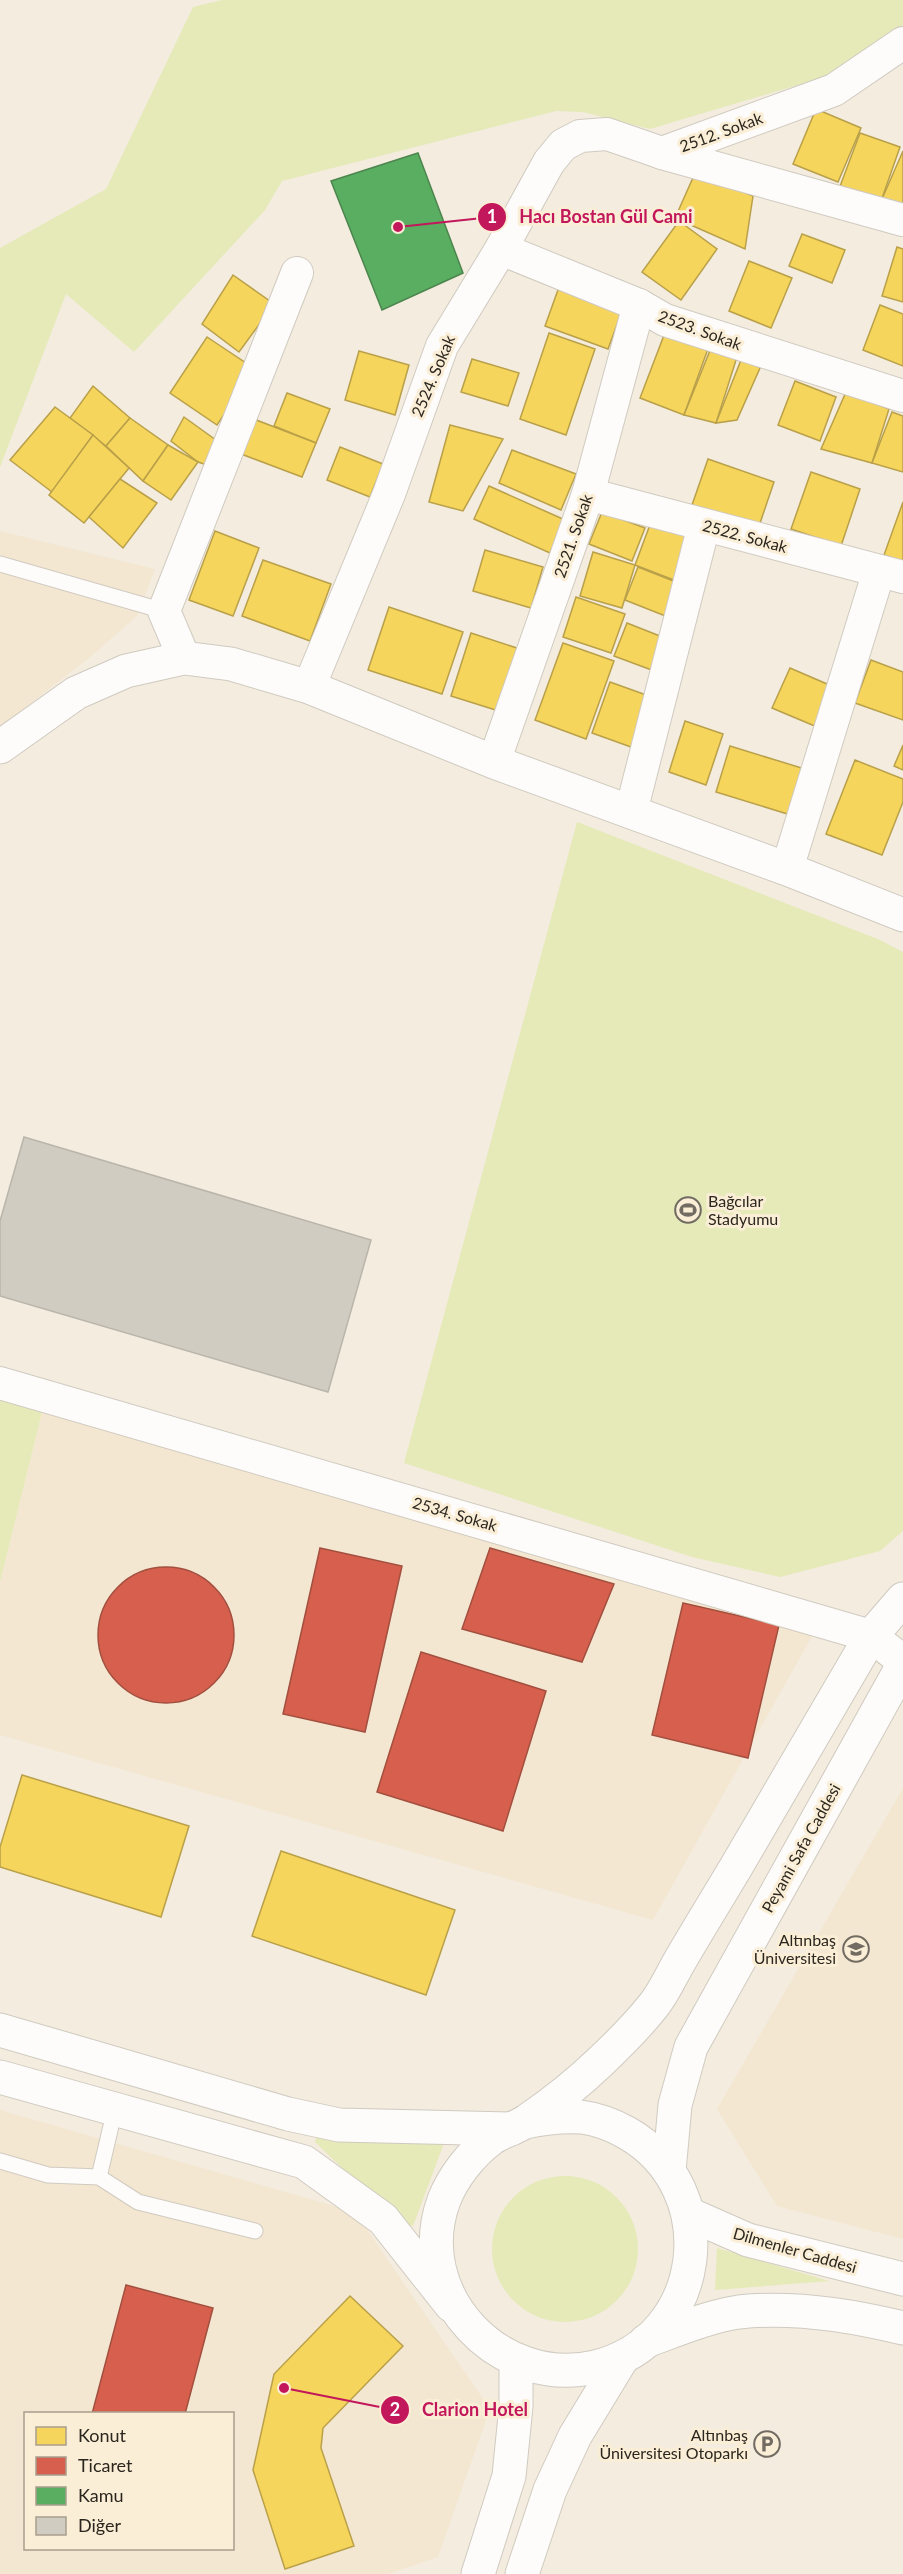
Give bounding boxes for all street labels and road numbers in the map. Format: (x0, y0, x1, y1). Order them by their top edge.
street label: 2512. Sokak (677, 107, 766, 155)
street label: 2523. Sokak (656, 306, 745, 354)
street label: 2524. Sokak (407, 331, 459, 420)
street label: 2521. Sokak (549, 491, 596, 580)
street label: 2522. Sokak (701, 515, 790, 556)
street label: 2534. Sokak (411, 1492, 500, 1535)
street label: Peyami Safa Caddesi (757, 1780, 844, 1915)
street label: Dilmenler Caddesi (731, 2223, 859, 2276)

